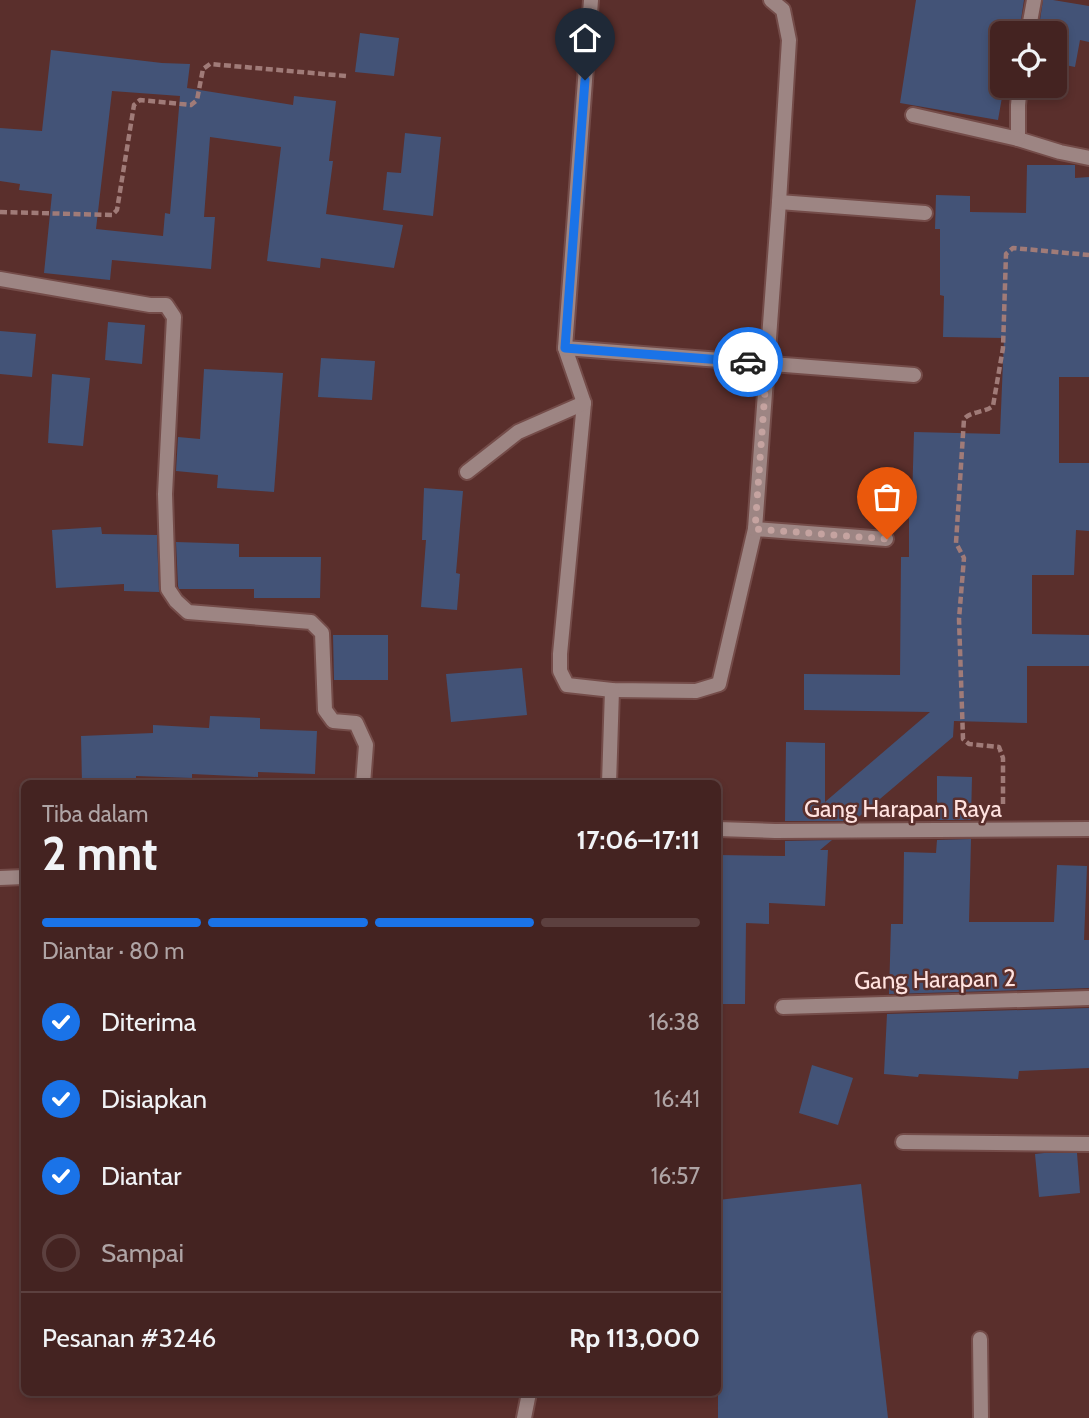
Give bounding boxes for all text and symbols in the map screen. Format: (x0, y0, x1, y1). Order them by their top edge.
pin (555, 8, 615, 80)
icon: home (566, 19, 604, 57)
map controls (990, 21, 1067, 98)
button: locate (990, 21, 1067, 98)
courier (713, 327, 783, 397)
icon: car (729, 343, 767, 381)
pin (857, 467, 917, 539)
icon: bag (868, 478, 906, 516)
street label: Gang Harapan Raya (804, 794, 1003, 823)
text: Tiba dalam (42, 800, 148, 828)
text: 17:06–17:11 (577, 824, 700, 856)
text: 2 mnt (42, 826, 158, 882)
text: Diantar · 80 m (42, 937, 184, 965)
street label: Gang Harapan 2 (854, 963, 1016, 995)
icon: check (42, 1003, 80, 1041)
text: Diterima (101, 1006, 196, 1038)
text: 16:38 (648, 1008, 700, 1036)
icon: check (42, 1080, 80, 1118)
text: Disiapkan (101, 1083, 207, 1115)
text: 16:41 (654, 1085, 700, 1113)
icon: check (42, 1157, 80, 1195)
text: Diantar (101, 1160, 182, 1192)
text: 16:57 (651, 1162, 700, 1190)
text: Sampai (101, 1237, 184, 1269)
text: Pesanan #3246 (42, 1322, 216, 1354)
text: Rp 113,000 (569, 1322, 700, 1354)

